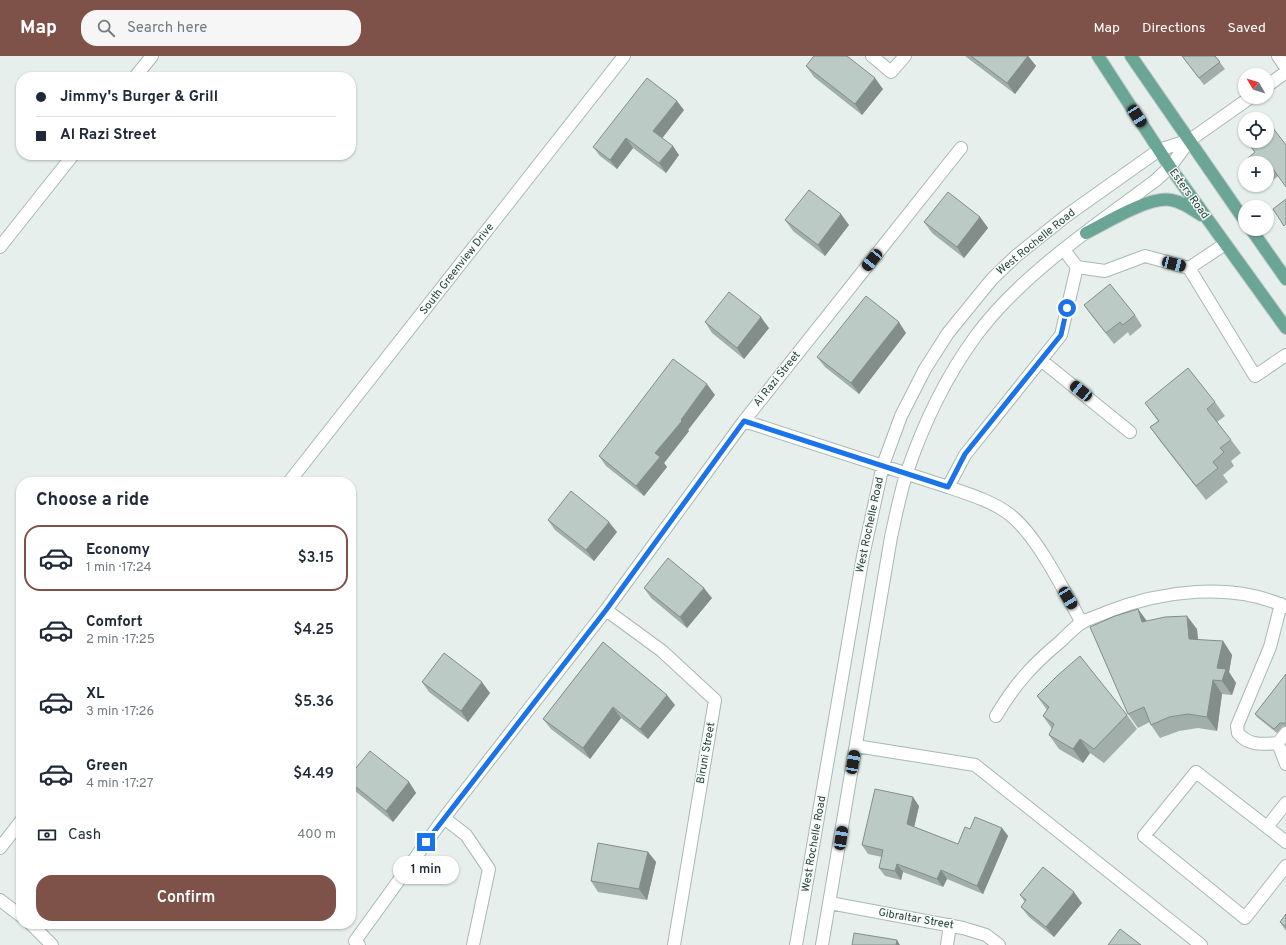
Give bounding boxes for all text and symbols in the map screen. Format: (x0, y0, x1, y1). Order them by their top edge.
search box (81, 10, 361, 46)
text: Map (20, 16, 57, 40)
icon: search (95, 17, 117, 39)
text: Search here (127, 19, 207, 38)
text: Map (1094, 20, 1120, 37)
text: Directions (1142, 20, 1206, 37)
text: Saved (1228, 20, 1266, 37)
north arrow (1238, 68, 1274, 104)
map controls (1238, 68, 1274, 236)
text: Jimmy's Burger & Grill (60, 88, 218, 107)
car (1125, 103, 1149, 129)
button: locate (1238, 112, 1274, 148)
text: Al Razi Street (60, 126, 156, 145)
button: + (1238, 156, 1274, 192)
street label: Esters Road (1166, 166, 1212, 222)
button: − (1238, 200, 1274, 236)
street label: West Rochelle Road (994, 206, 1078, 278)
street label: South Greenview Drive (417, 220, 497, 317)
car (860, 247, 884, 273)
car (1161, 255, 1187, 273)
route start (1058, 299, 1076, 317)
street label: Al Razi Street (750, 348, 804, 410)
car (1068, 379, 1094, 403)
street label: West Rochelle Road (853, 476, 887, 574)
text: Choose a ride (36, 489, 149, 512)
icon: car (38, 540, 74, 576)
text: Economy (86, 541, 150, 560)
text: $3.15 (298, 549, 334, 568)
text: 1 min · 17:24 (86, 560, 152, 576)
car (1057, 585, 1079, 611)
icon: car (38, 612, 74, 648)
text: Comfort (86, 613, 143, 632)
text: $4.25 (294, 621, 334, 640)
text: 2 min · 17:25 (86, 632, 155, 648)
icon: car (38, 684, 74, 720)
text: XL (86, 685, 104, 704)
text: $5.36 (294, 693, 334, 712)
text: 3 min · 17:26 (86, 704, 154, 720)
street label: Biruni Street (694, 721, 718, 785)
car (845, 749, 861, 775)
icon: car (38, 756, 74, 792)
text: Green (86, 757, 128, 776)
text: $4.49 (293, 765, 334, 784)
text: 4 min · 17:27 (86, 776, 153, 792)
street label: West Rochelle Road (799, 795, 829, 893)
icon: cash (36, 824, 58, 846)
car (833, 825, 849, 851)
text: Cash (68, 826, 101, 845)
text: 400 m (297, 827, 336, 843)
route end (417, 833, 435, 851)
callout: 1 min (393, 856, 459, 884)
text: 1 min (411, 862, 441, 878)
button: Confirm (36, 875, 336, 921)
street label: Gibraltar Street (877, 905, 955, 933)

